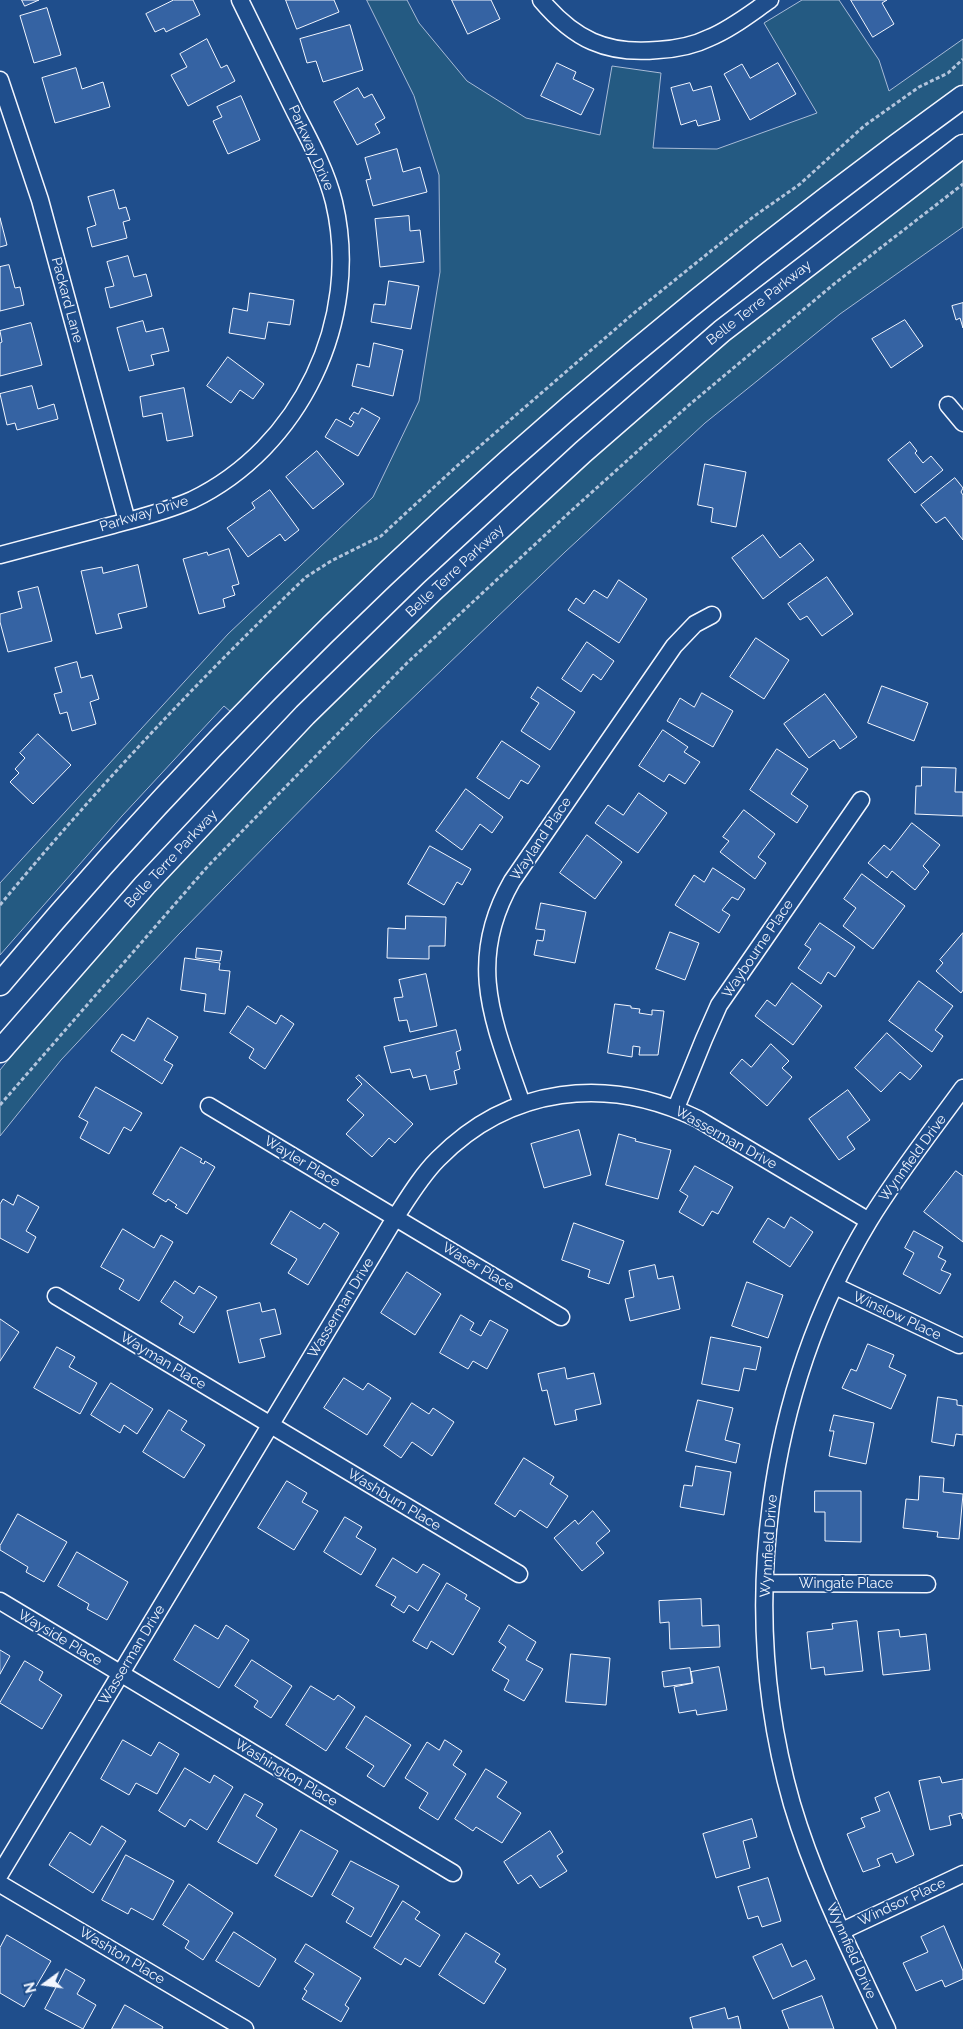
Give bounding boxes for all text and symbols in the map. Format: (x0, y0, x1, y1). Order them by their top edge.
street label: Parkway Drive (285, 103, 337, 193)
street label: Packard Lane (47, 255, 87, 345)
street label: Belle Terre Parkway (703, 257, 815, 349)
street label: Parkway Drive (98, 493, 190, 535)
street label: Belle Terre Parkway (402, 521, 508, 621)
street label: Wayland Place (507, 794, 575, 884)
street label: Belle Terre Parkway (121, 806, 221, 912)
street label: Waybourne Place (719, 897, 797, 1001)
street label: Wasserman Drive (672, 1103, 780, 1173)
street label: Wynnfield Drive (876, 1111, 950, 1205)
street label: Wayler Place (261, 1133, 343, 1191)
street label: Waser Place (439, 1239, 517, 1295)
street label: Wasserman Drive (304, 1255, 378, 1361)
street label: Winslow Place (850, 1288, 944, 1344)
street label: Wayman Place (117, 1329, 209, 1393)
street label: Washburn Place (344, 1465, 444, 1535)
street label: Wynnfield Drive (757, 1494, 781, 1598)
street label: Wingate Place (799, 1576, 893, 1592)
street label: Wasserman Drive (95, 1602, 169, 1708)
street label: Wayside Place (15, 1606, 105, 1670)
street label: Washington Place (232, 1736, 340, 1810)
street label: Windsor Place (856, 1874, 948, 1930)
street label: Wynnfield Drive (822, 1900, 880, 2002)
street label: Washton Place (76, 1924, 168, 1988)
north arrow (20, 1959, 70, 2009)
text: N (21, 1981, 40, 1995)

